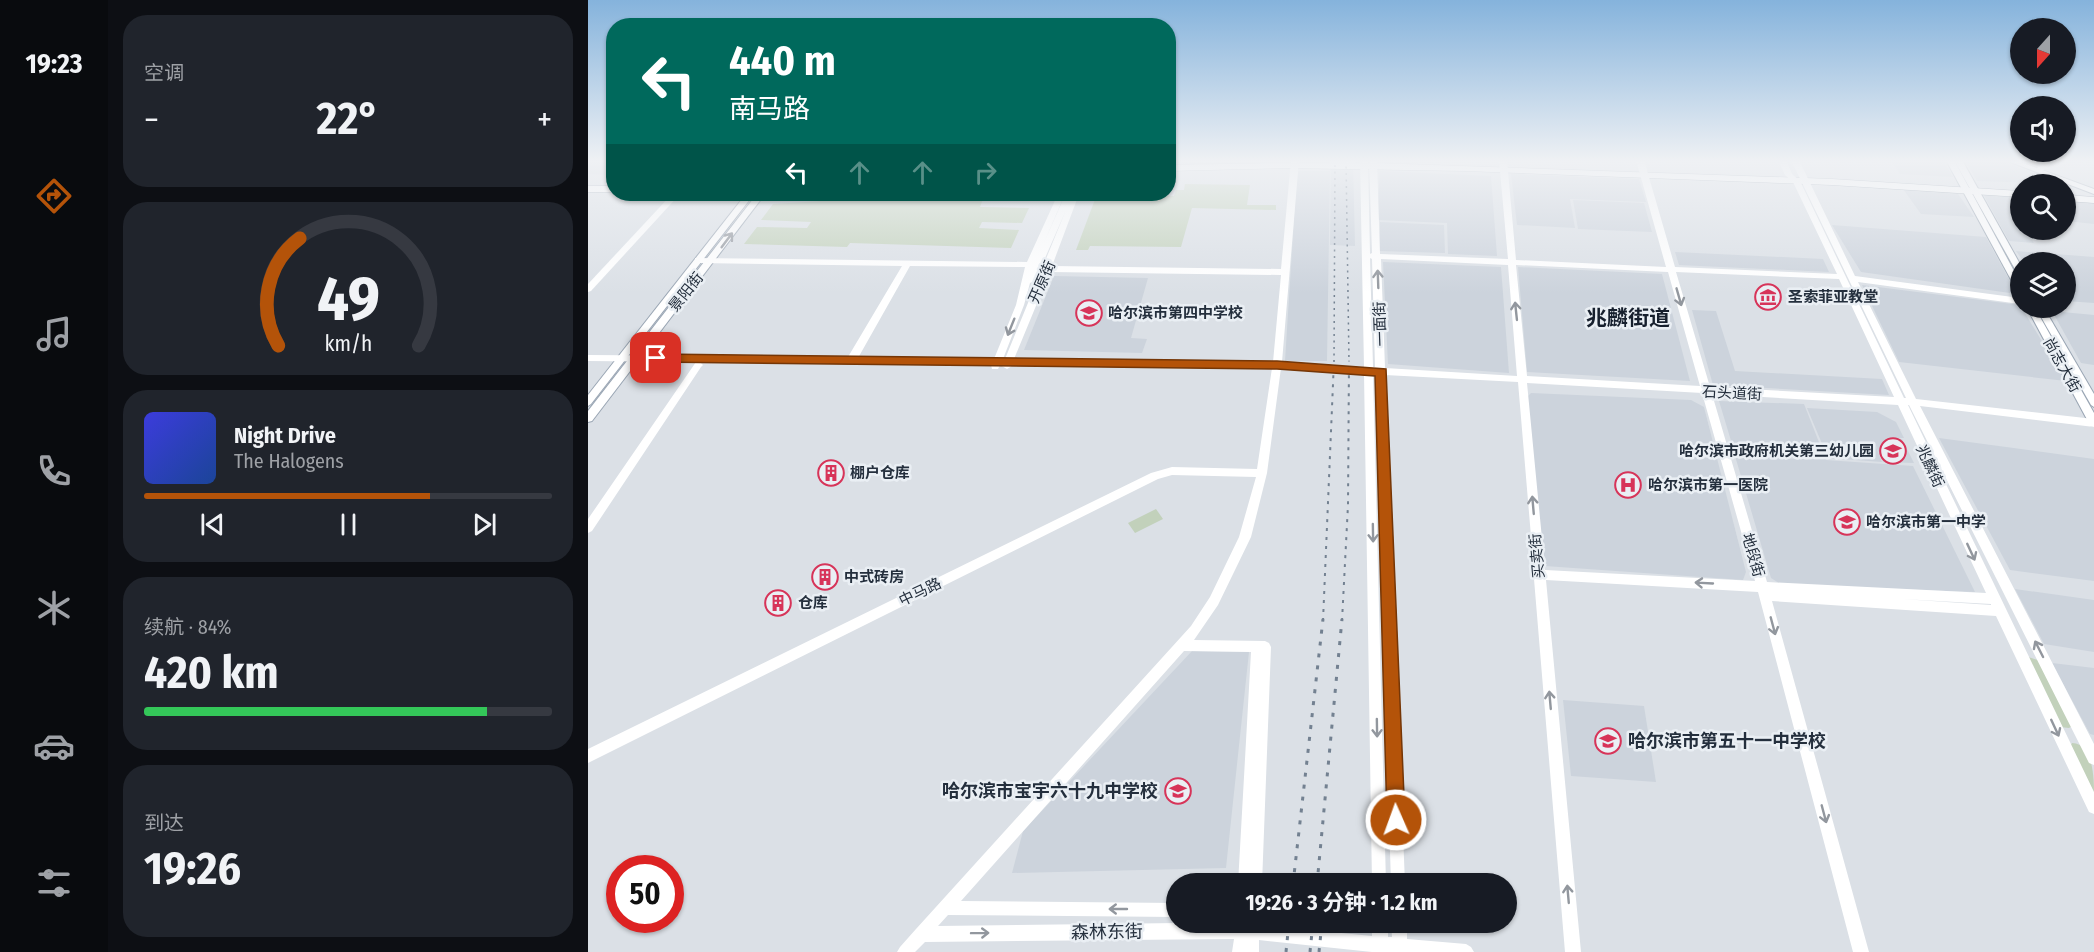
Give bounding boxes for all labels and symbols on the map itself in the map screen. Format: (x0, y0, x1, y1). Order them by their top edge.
north arrow (2010, 18, 2076, 84)
one-way arrow (721, 232, 734, 248)
street label: 开原街 (1025, 258, 1059, 306)
street label: 景阳街 (665, 269, 707, 315)
one-way arrow (1372, 270, 1383, 290)
museum icon: 圣索菲亚教堂 (1753, 282, 1783, 312)
one-way arrow (1674, 287, 1685, 306)
place label: 圣索菲亚教堂 (1788, 288, 1878, 306)
school or university icon: 哈尔滨市第四中学校 (1074, 298, 1104, 328)
street label: 一面街 (1370, 301, 1390, 347)
one-way arrow (1510, 302, 1521, 322)
place label: 哈尔滨市第四中学校 (1108, 304, 1243, 322)
district label: 兆麟街道 (1586, 305, 1670, 331)
one-way arrow (1005, 317, 1016, 335)
pin (630, 332, 681, 383)
street label: 尚志大街 (2040, 334, 2084, 396)
street label: 石头道街 (1702, 382, 1762, 404)
school or university icon: 哈尔滨市政府机关第三幼儿园 (1878, 436, 1908, 466)
place label: 哈尔滨市政府机关第三幼儿园 (1679, 442, 1874, 460)
street label: 兆麟街 (1912, 442, 1948, 490)
building icon: 棚户仓库 (816, 458, 846, 488)
place label: 棚户仓库 (850, 464, 910, 482)
hospital icon: 哈尔滨市第一医院 (1613, 470, 1643, 500)
place label: 哈尔滨市第一医院 (1648, 476, 1768, 494)
one-way arrow (1527, 496, 1538, 516)
school or university icon: 哈尔滨市第一中学 (1832, 507, 1862, 537)
place label: 哈尔滨市第一中学 (1866, 513, 1986, 531)
one-way arrow (1367, 523, 1379, 543)
street label: 地段街 (1738, 531, 1768, 579)
street label: 买卖街 (1526, 533, 1548, 579)
one-way arrow (1966, 543, 1978, 561)
building icon: 中式砖房 (810, 562, 840, 592)
place label: 中式砖房 (844, 568, 904, 586)
street label: 中马路 (896, 574, 944, 610)
one-way arrow (1694, 578, 1714, 589)
building icon: 仓库 (763, 588, 793, 618)
place label: 仓库 (798, 594, 828, 612)
one-way arrow (1768, 616, 1779, 635)
one-way arrow (2033, 641, 2044, 659)
one-way arrow (1544, 690, 1555, 710)
one-way arrow (1371, 718, 1382, 738)
one-way arrow (2050, 718, 2062, 736)
school or university icon: 哈尔滨市第五十一中学校 (1593, 726, 1623, 756)
place label: 哈尔滨市第五十一中学校 (1628, 730, 1826, 752)
school or university icon: 哈尔滨市宝宇六十九中学校 (1163, 776, 1193, 806)
place label: 哈尔滨市宝宇六十九中学校 (942, 780, 1158, 802)
position arrow (1364, 788, 1428, 852)
one-way arrow (1819, 804, 1830, 823)
speed limit sign: 50 (606, 855, 684, 933)
one-way arrow (1562, 884, 1573, 904)
one-way arrow (1108, 903, 1128, 915)
street label: 森林东街 (1071, 920, 1143, 944)
one-way arrow (969, 927, 989, 939)

